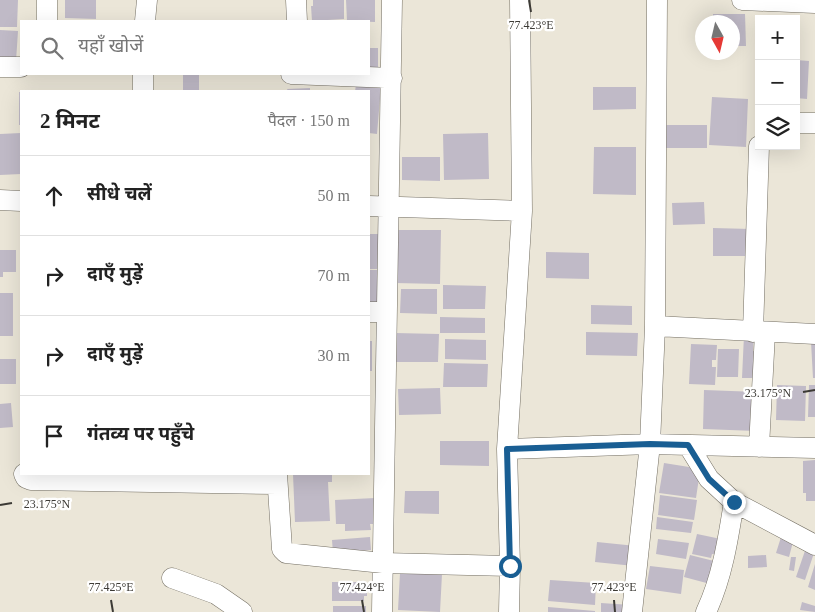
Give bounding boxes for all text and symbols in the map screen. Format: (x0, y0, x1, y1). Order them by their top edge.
north arrow (695, 15, 740, 60)
map controls (755, 15, 800, 150)
button: + (755, 15, 800, 60)
text: 77.423°E (508, 18, 554, 32)
search box (20, 20, 370, 75)
icon: search (38, 34, 66, 62)
text: यहाँ खोजें (78, 35, 143, 56)
button: − (755, 60, 800, 105)
button: layers (755, 105, 800, 150)
text: 2 मिनट (40, 109, 100, 133)
text: पैदल · 150 m (268, 112, 350, 129)
icon: ahead (40, 182, 68, 210)
text: सीधे चलें (87, 183, 152, 204)
text: 50 m (318, 187, 350, 204)
icon: right (40, 262, 68, 290)
text: दाएँ मुड़ें (87, 263, 143, 284)
text: 70 m (318, 267, 350, 284)
icon: right (40, 342, 68, 370)
text: दाएँ मुड़ें (87, 343, 143, 364)
text: 30 m (318, 347, 350, 364)
text: 23.175°N (745, 386, 792, 400)
icon: arrive (40, 422, 68, 450)
text: गंतव्य पर पहुँचे (87, 423, 194, 444)
route end (723, 491, 746, 514)
text: 23.175°N (24, 497, 71, 511)
route start (499, 555, 522, 578)
text: 77.425°E (88, 580, 134, 594)
text: 77.424°E (339, 580, 385, 594)
text: 77.423°E (591, 580, 637, 594)

